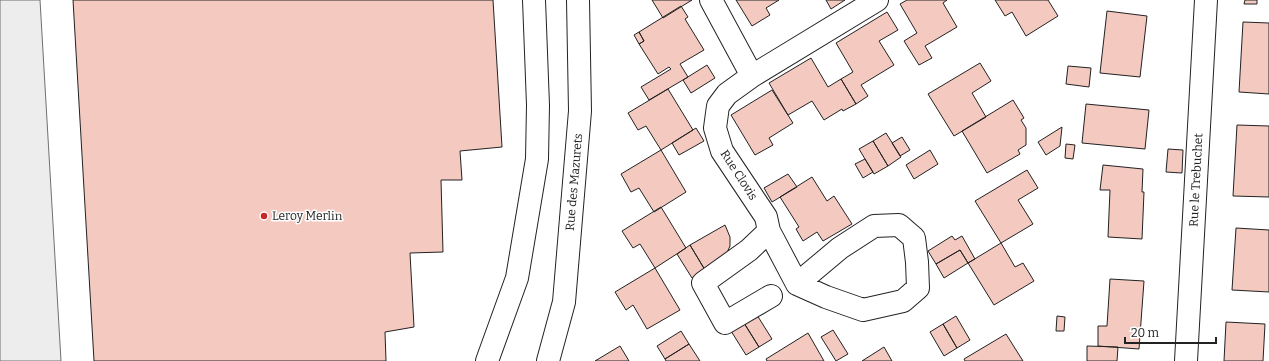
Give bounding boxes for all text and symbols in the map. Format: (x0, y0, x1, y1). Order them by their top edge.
street label: Rue des Mazurets (563, 132, 585, 231)
street label: Rue le Trebuchet (1187, 132, 1205, 227)
street label: Rue Clovis (718, 147, 761, 203)
place label: Leroy Merlin (272, 209, 343, 223)
marker: Leroy Merlin (259, 211, 269, 221)
scale bar (1125, 319, 1216, 345)
text: 20 m (1131, 326, 1160, 340)

